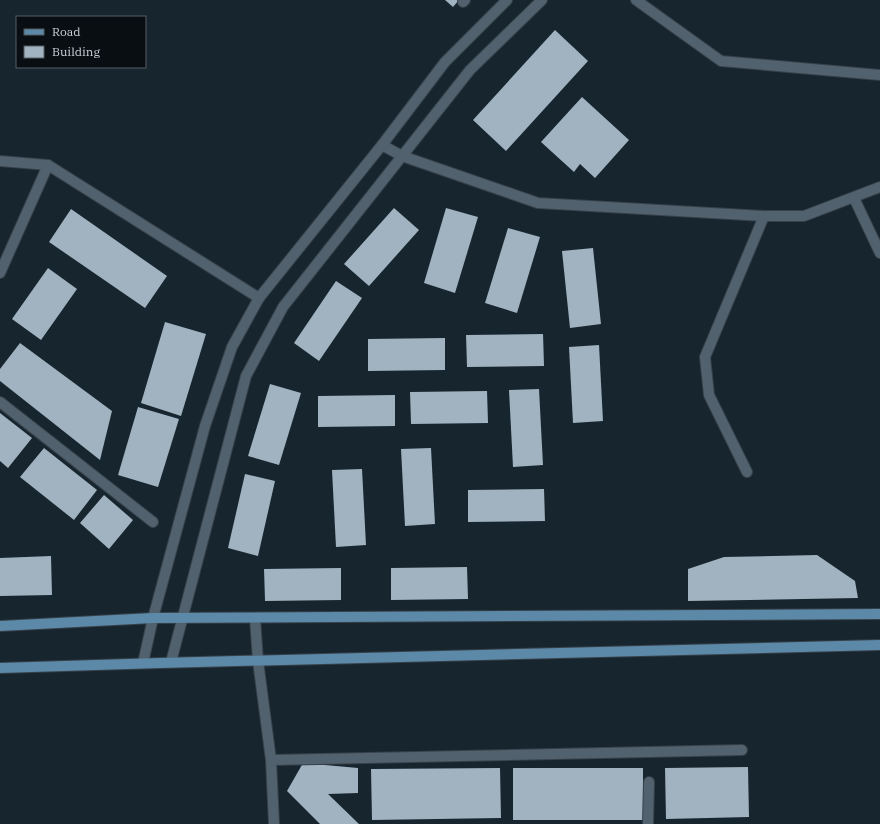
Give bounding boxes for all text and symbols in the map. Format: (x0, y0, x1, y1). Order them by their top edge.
legend (16, 16, 146, 68)
text: Road (52, 24, 81, 39)
text: Building (52, 44, 100, 59)

